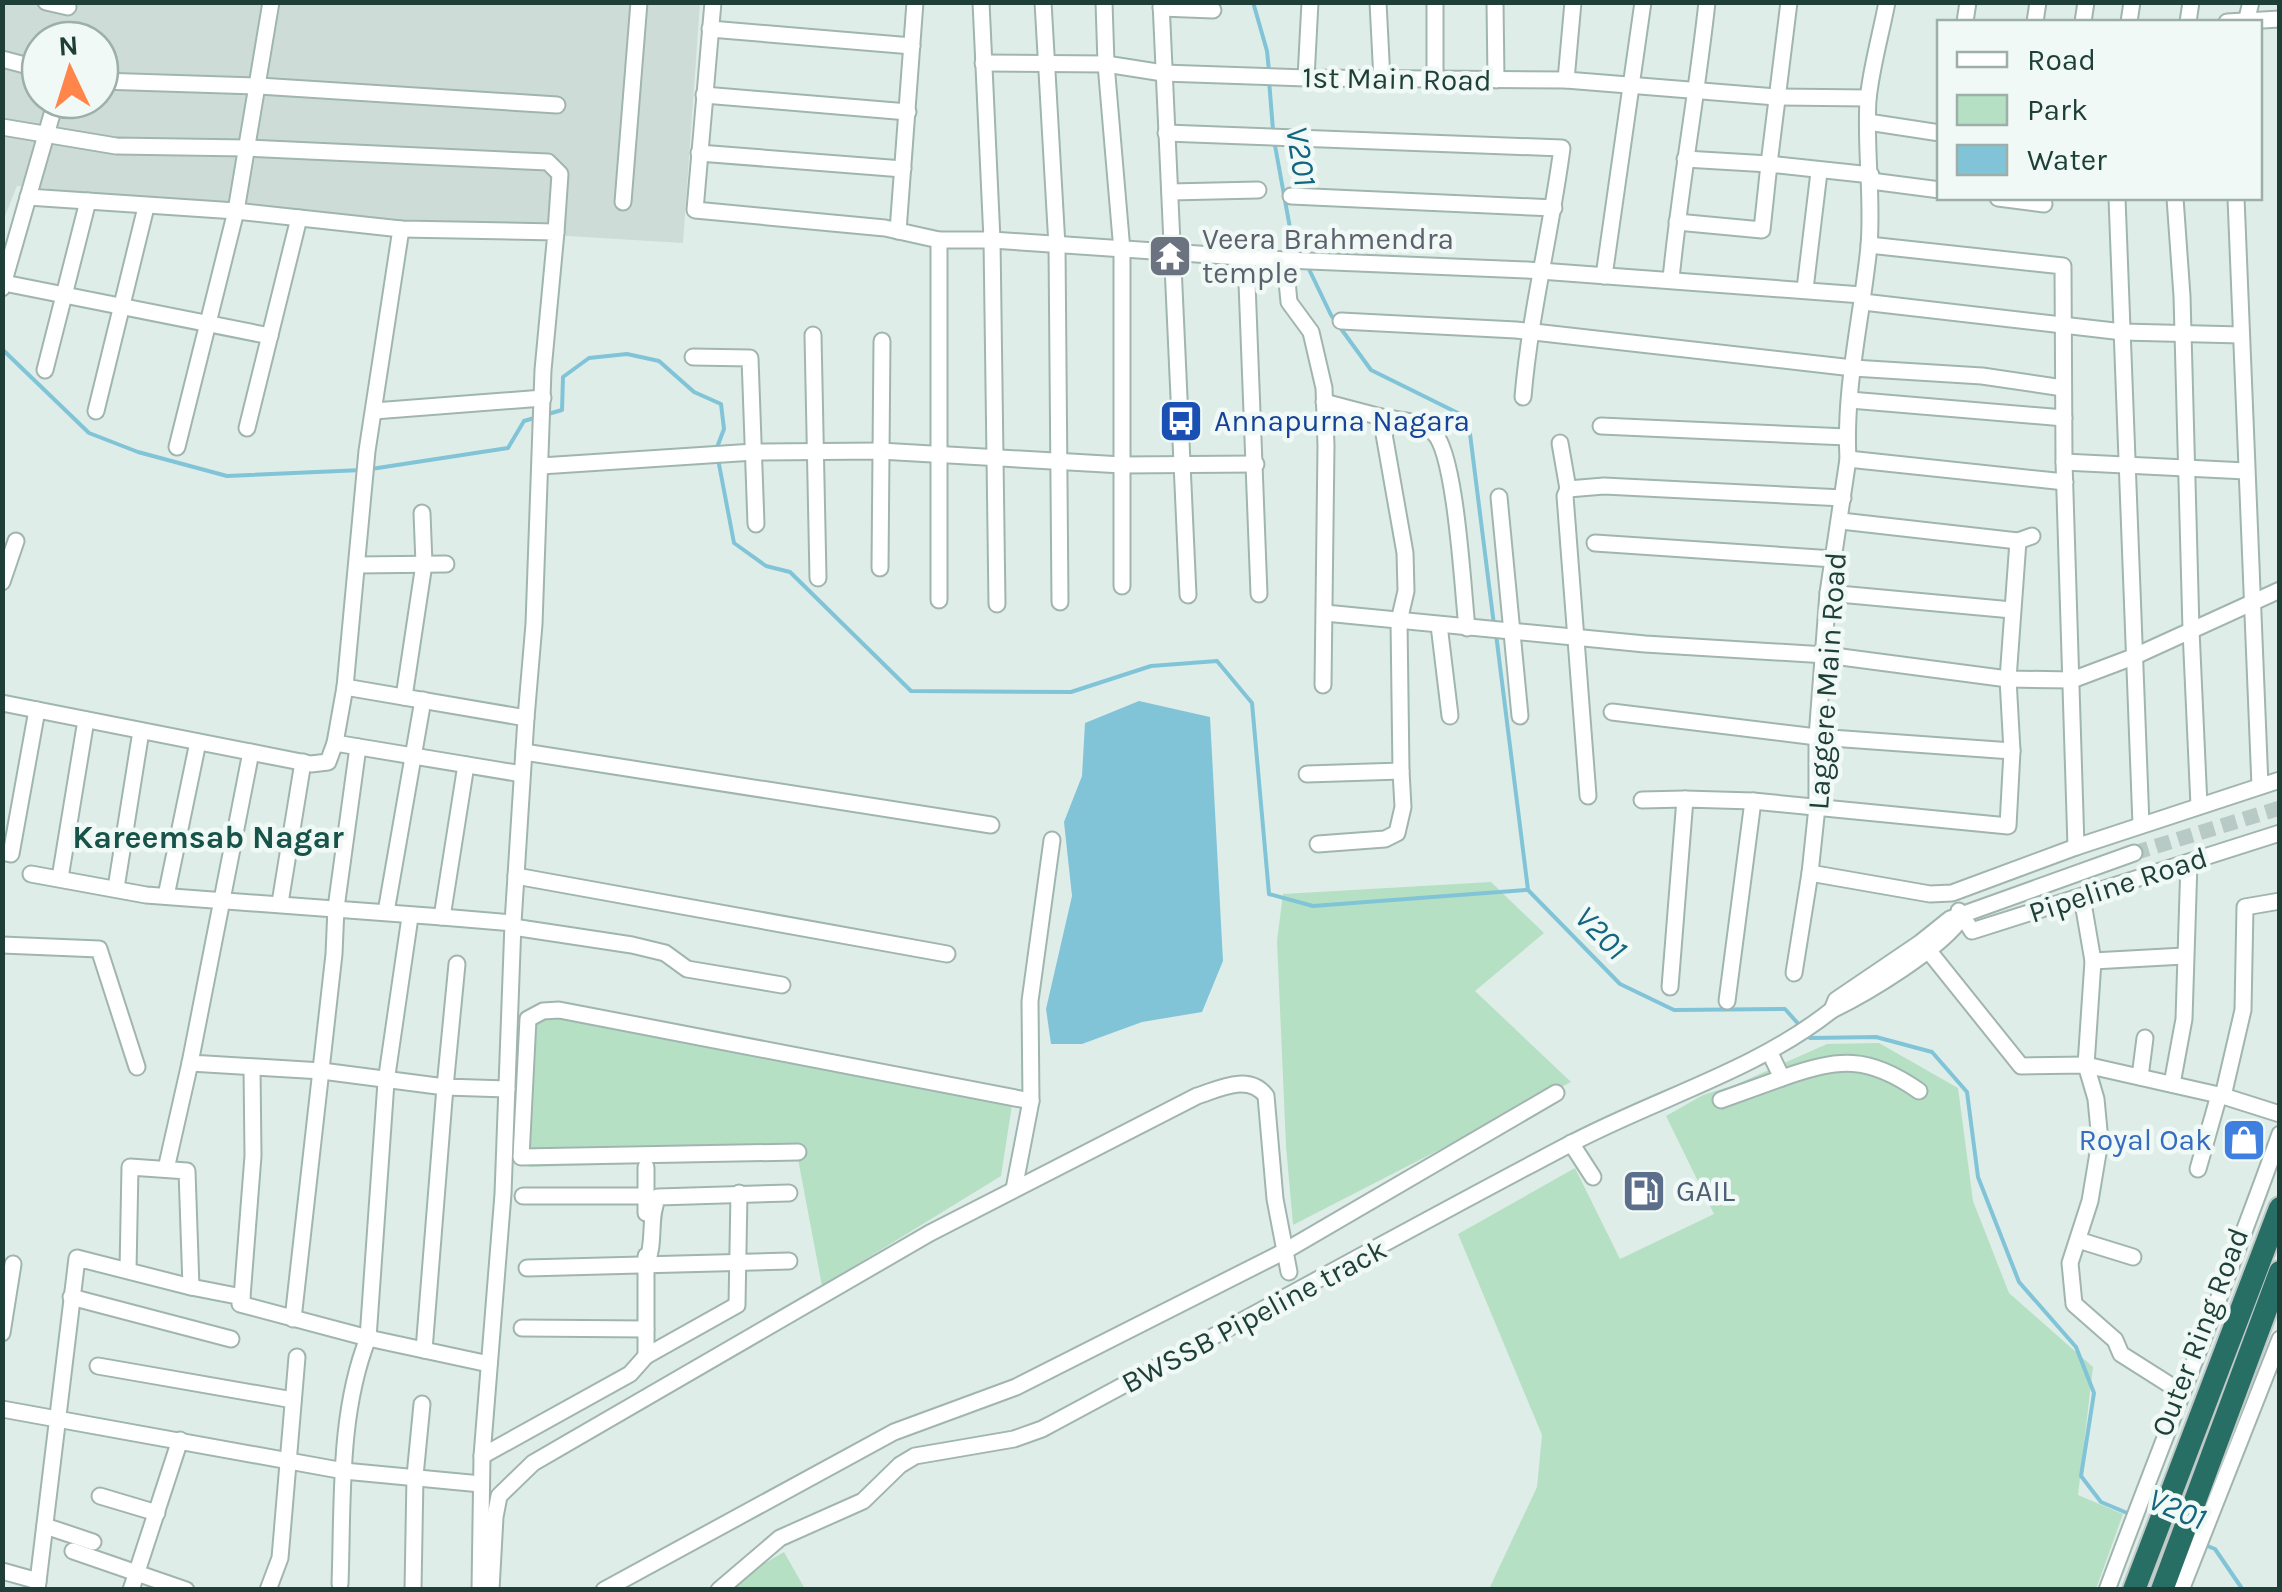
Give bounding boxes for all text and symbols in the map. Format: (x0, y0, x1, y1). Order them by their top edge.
north arrow (20, 20, 120, 120)
legend (1937, 20, 2262, 200)
text: N (57, 28, 79, 63)
text: Road (2027, 42, 2096, 78)
street label: 1st Main Road (1302, 59, 1492, 99)
text: Park (2027, 92, 2088, 128)
water label: V201 (1278, 124, 1324, 188)
text: Water (2027, 142, 2107, 178)
place label: Veera Brahmendra temple (1202, 221, 1454, 291)
temple icon: Veera Brahmendra temple (1147, 233, 1193, 279)
bus stop icon: Annapurna Nagara (1158, 398, 1204, 444)
place label: Annapurna Nagara (1214, 403, 1470, 439)
street label: Laggere Main Road (1800, 551, 1854, 811)
district label: Kareemsab Nagar (72, 819, 344, 856)
street label: Pipeline Road (2024, 839, 2212, 931)
water label: V201 (1567, 899, 1635, 967)
shop icon: Royal Oak (2221, 1117, 2267, 1163)
place label: Royal Oak (2078, 1122, 2212, 1158)
fuel station icon: GAIL (1621, 1168, 1667, 1214)
place label: GAIL (1676, 1173, 1735, 1209)
street label: Outer Ring Road (2144, 1223, 2256, 1441)
street label: BWSSB Pipeline track (1115, 1231, 1393, 1401)
water label: V201 (2142, 1480, 2212, 1538)

